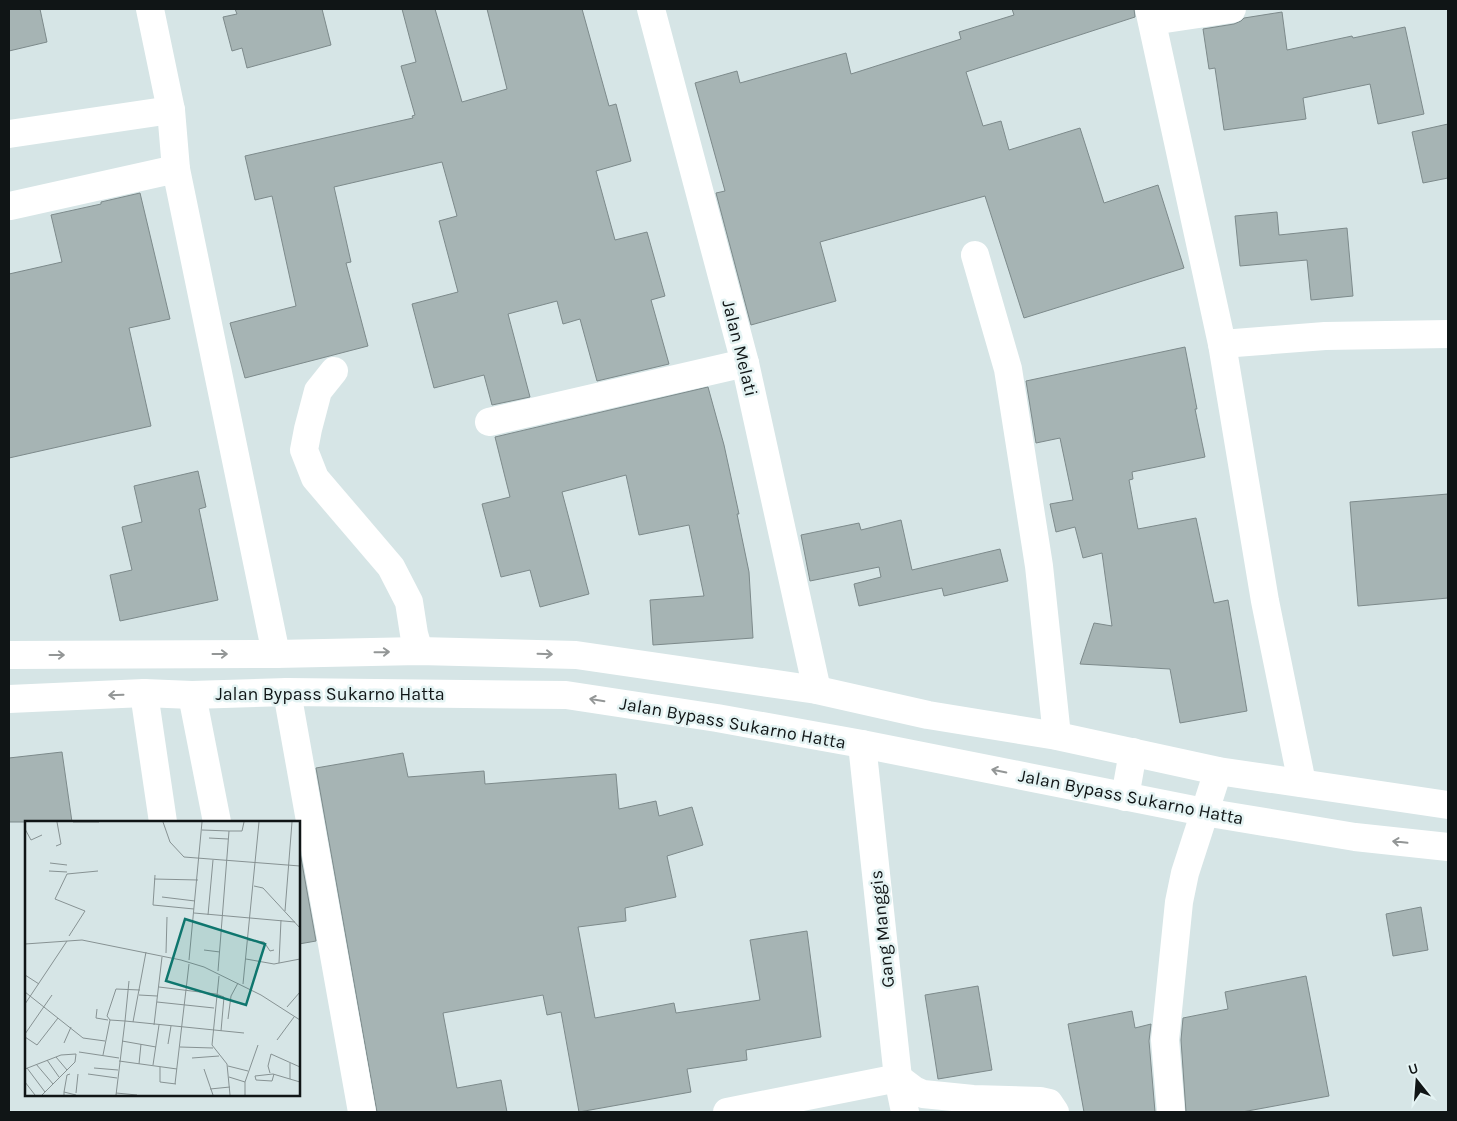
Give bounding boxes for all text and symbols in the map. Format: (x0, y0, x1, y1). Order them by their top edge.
street label: Jalan Melati (717, 297, 763, 399)
one-way arrow (374, 647, 390, 656)
one-way arrow (212, 649, 228, 659)
one-way arrow (49, 650, 65, 660)
one-way arrow (537, 650, 553, 659)
street label: Jalan Bypass Sukarno Hatta (215, 683, 445, 705)
one-way arrow (108, 690, 124, 699)
street label: Jalan Bypass Sukarno Hatta (618, 692, 848, 754)
one-way arrow (590, 695, 606, 705)
street label: Jalan Bypass Sukarno Hatta (1016, 764, 1246, 830)
one-way arrow (991, 766, 1007, 775)
inset map (25, 821, 300, 1096)
one-way arrow (1392, 837, 1408, 847)
street label: Gang Manggis (865, 869, 899, 989)
north arrow (1392, 1056, 1442, 1106)
text: U (1406, 1060, 1420, 1079)

